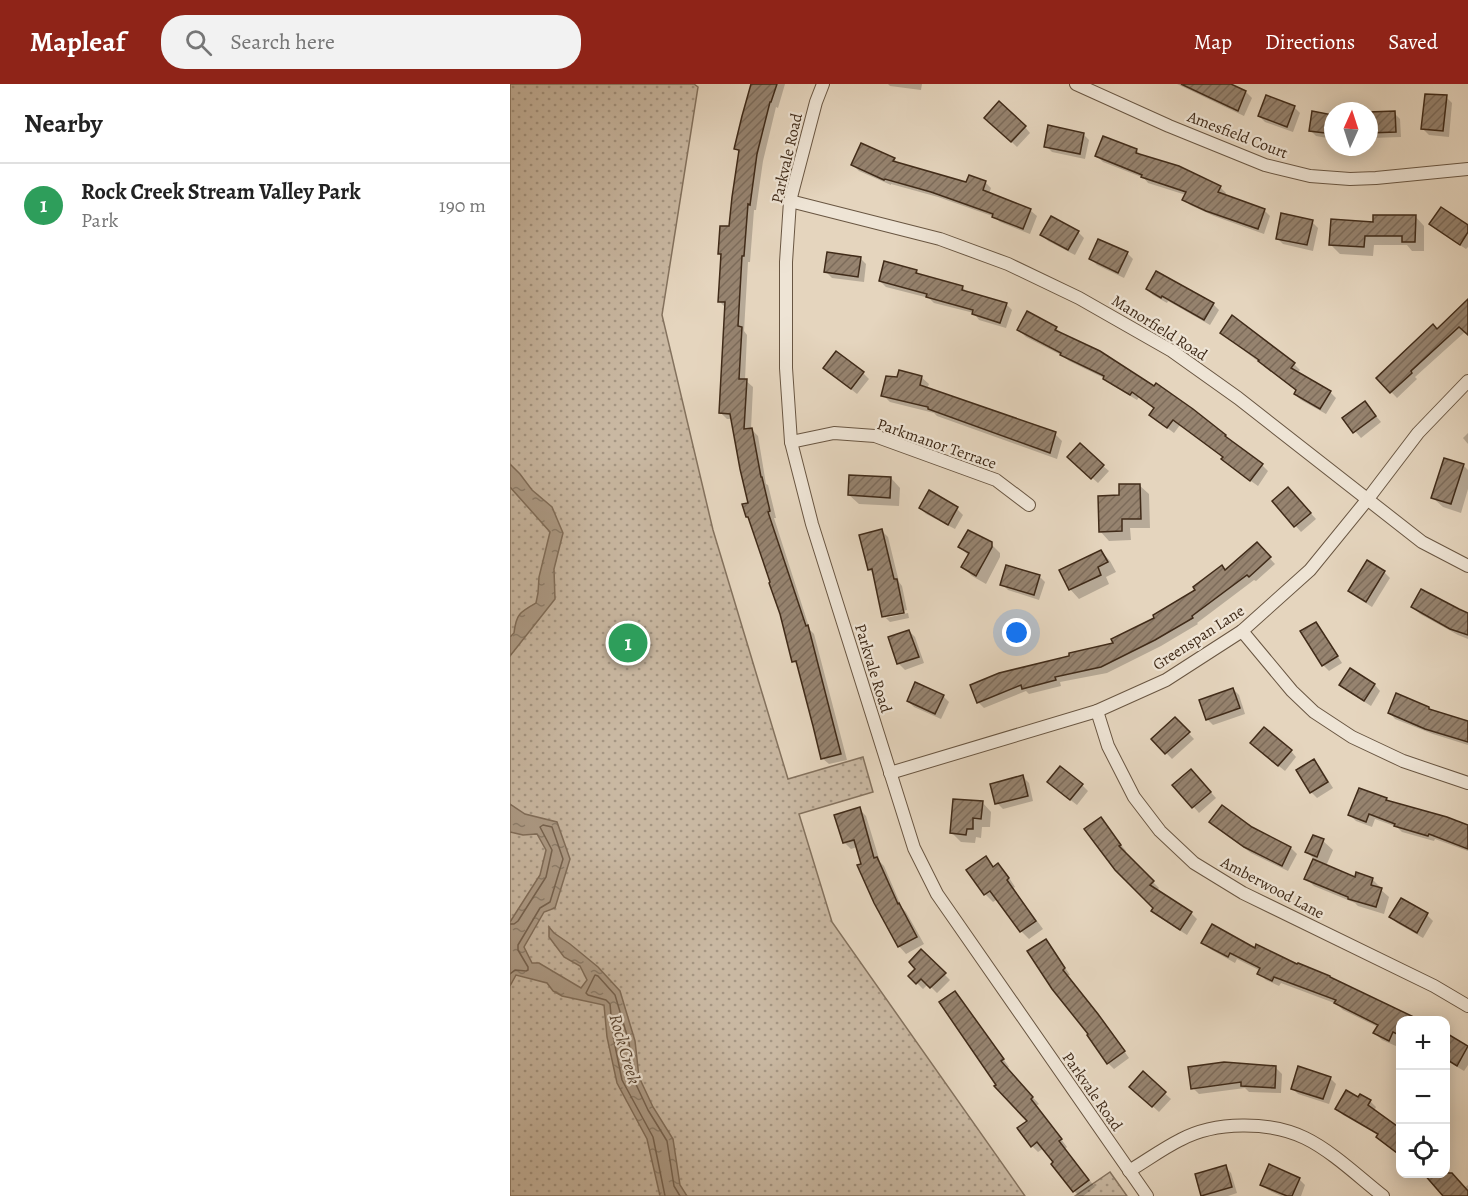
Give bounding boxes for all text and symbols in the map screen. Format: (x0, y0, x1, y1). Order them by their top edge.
search box (161, 15, 581, 69)
text: Mapleaf (30, 23, 125, 61)
icon: search (182, 26, 215, 59)
text: Search here (230, 27, 335, 57)
text: Map (1194, 28, 1232, 56)
text: Directions (1265, 28, 1355, 56)
text: Saved (1388, 28, 1438, 56)
north arrow (1324, 102, 1378, 156)
street label: Amesfield Court (1183, 105, 1291, 164)
text: Nearby (24, 106, 103, 141)
street label: Parkvale Road (766, 111, 808, 205)
text: Rock Creek Stream Valley Park (81, 177, 361, 207)
text: 1 (40, 192, 47, 219)
text: 190 m (439, 192, 486, 219)
text: Park (81, 207, 119, 234)
street label: Manorfield Road (1107, 290, 1212, 366)
street label: Parkmanor Terrace (874, 413, 999, 475)
street label: Greenspan Lane (1148, 600, 1249, 676)
your location (1002, 618, 1031, 647)
pin: 1 (608, 620, 648, 666)
street label: Parkvale Road (849, 621, 897, 716)
street label: Amberwood Lane (1216, 851, 1328, 924)
water label: Rock Creek (604, 1011, 646, 1087)
map controls (1396, 1016, 1450, 1178)
button: + (1396, 1016, 1450, 1070)
street label: Parkvale Road (1057, 1048, 1128, 1136)
button: − (1396, 1070, 1450, 1124)
button: locate (1396, 1124, 1450, 1178)

